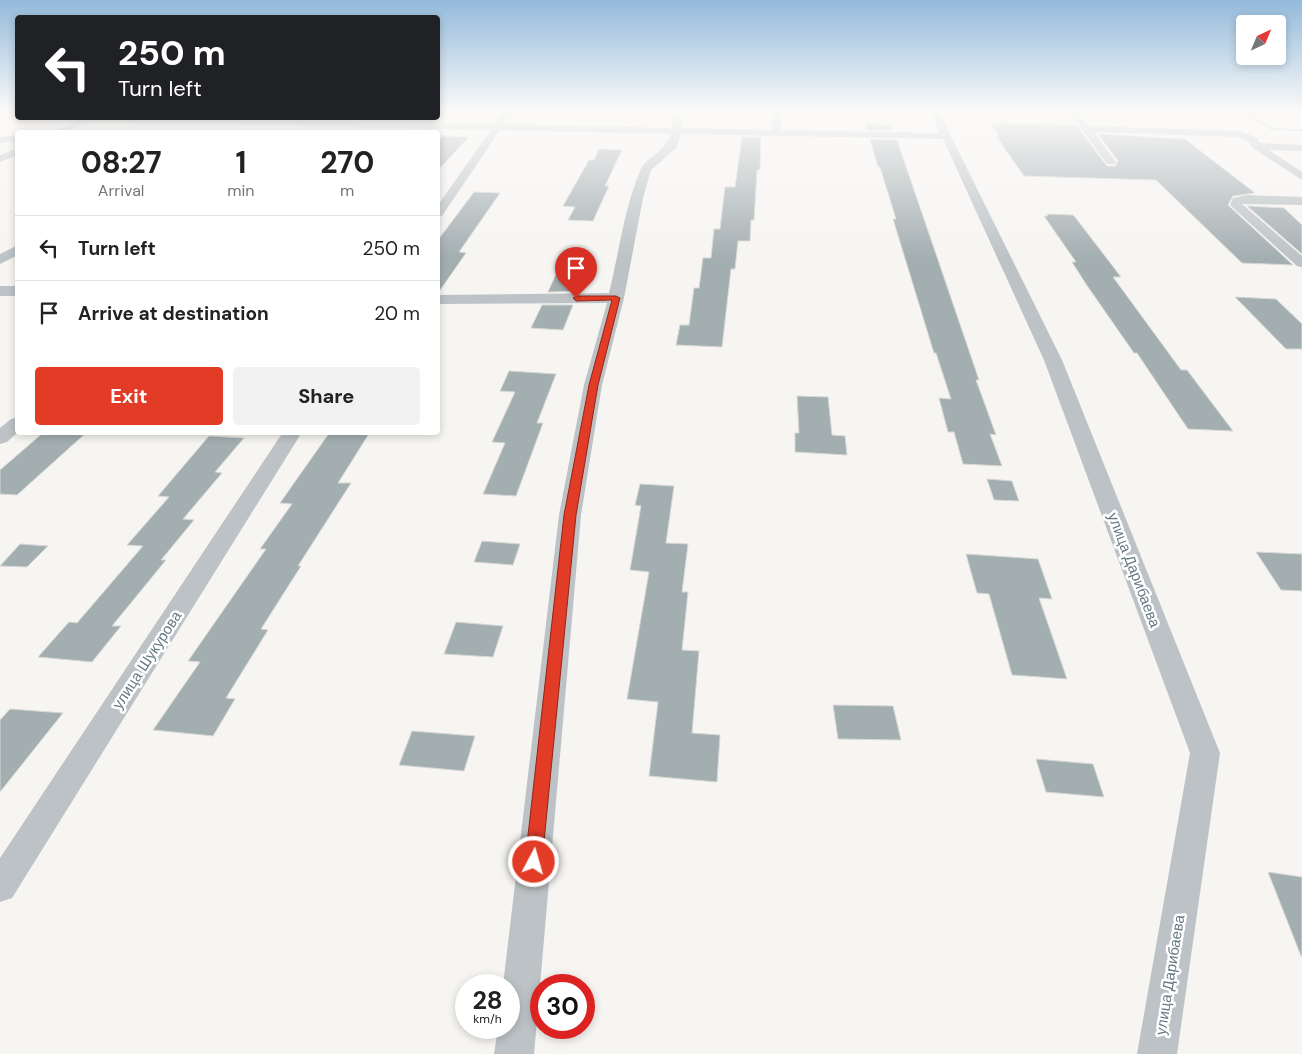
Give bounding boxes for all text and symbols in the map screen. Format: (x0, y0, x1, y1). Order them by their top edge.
north arrow (1236, 15, 1286, 65)
map controls (1236, 15, 1286, 65)
text: 250 m (118, 30, 226, 76)
icon: left (35, 35, 100, 100)
text: Turn left (118, 74, 202, 103)
text: 08:27 (81, 143, 162, 182)
text: 1 (235, 143, 246, 182)
text: 270 (320, 143, 374, 182)
text: Arrival (98, 180, 144, 201)
text: min (227, 180, 255, 201)
text: m (340, 180, 354, 201)
icon: left (35, 234, 63, 262)
text: Turn left (78, 236, 156, 261)
text: 250 m (362, 236, 420, 261)
pin (555, 247, 597, 298)
icon: arrive (562, 254, 590, 282)
icon: arrive (35, 299, 63, 327)
text: Arrive at destination (78, 301, 269, 326)
text: 20 m (374, 301, 420, 326)
button: Exit (35, 367, 223, 425)
button: Share (233, 367, 420, 425)
street label: улица Дарибаева (1103, 510, 1165, 631)
street label: улица Шукурова (108, 606, 187, 713)
position arrow (507, 835, 559, 887)
street label: улица Дарибаева (1151, 913, 1189, 1037)
speed limit sign: 30 (530, 974, 595, 1039)
text: 28 (472, 984, 503, 1017)
text: km/h (473, 1011, 502, 1027)

